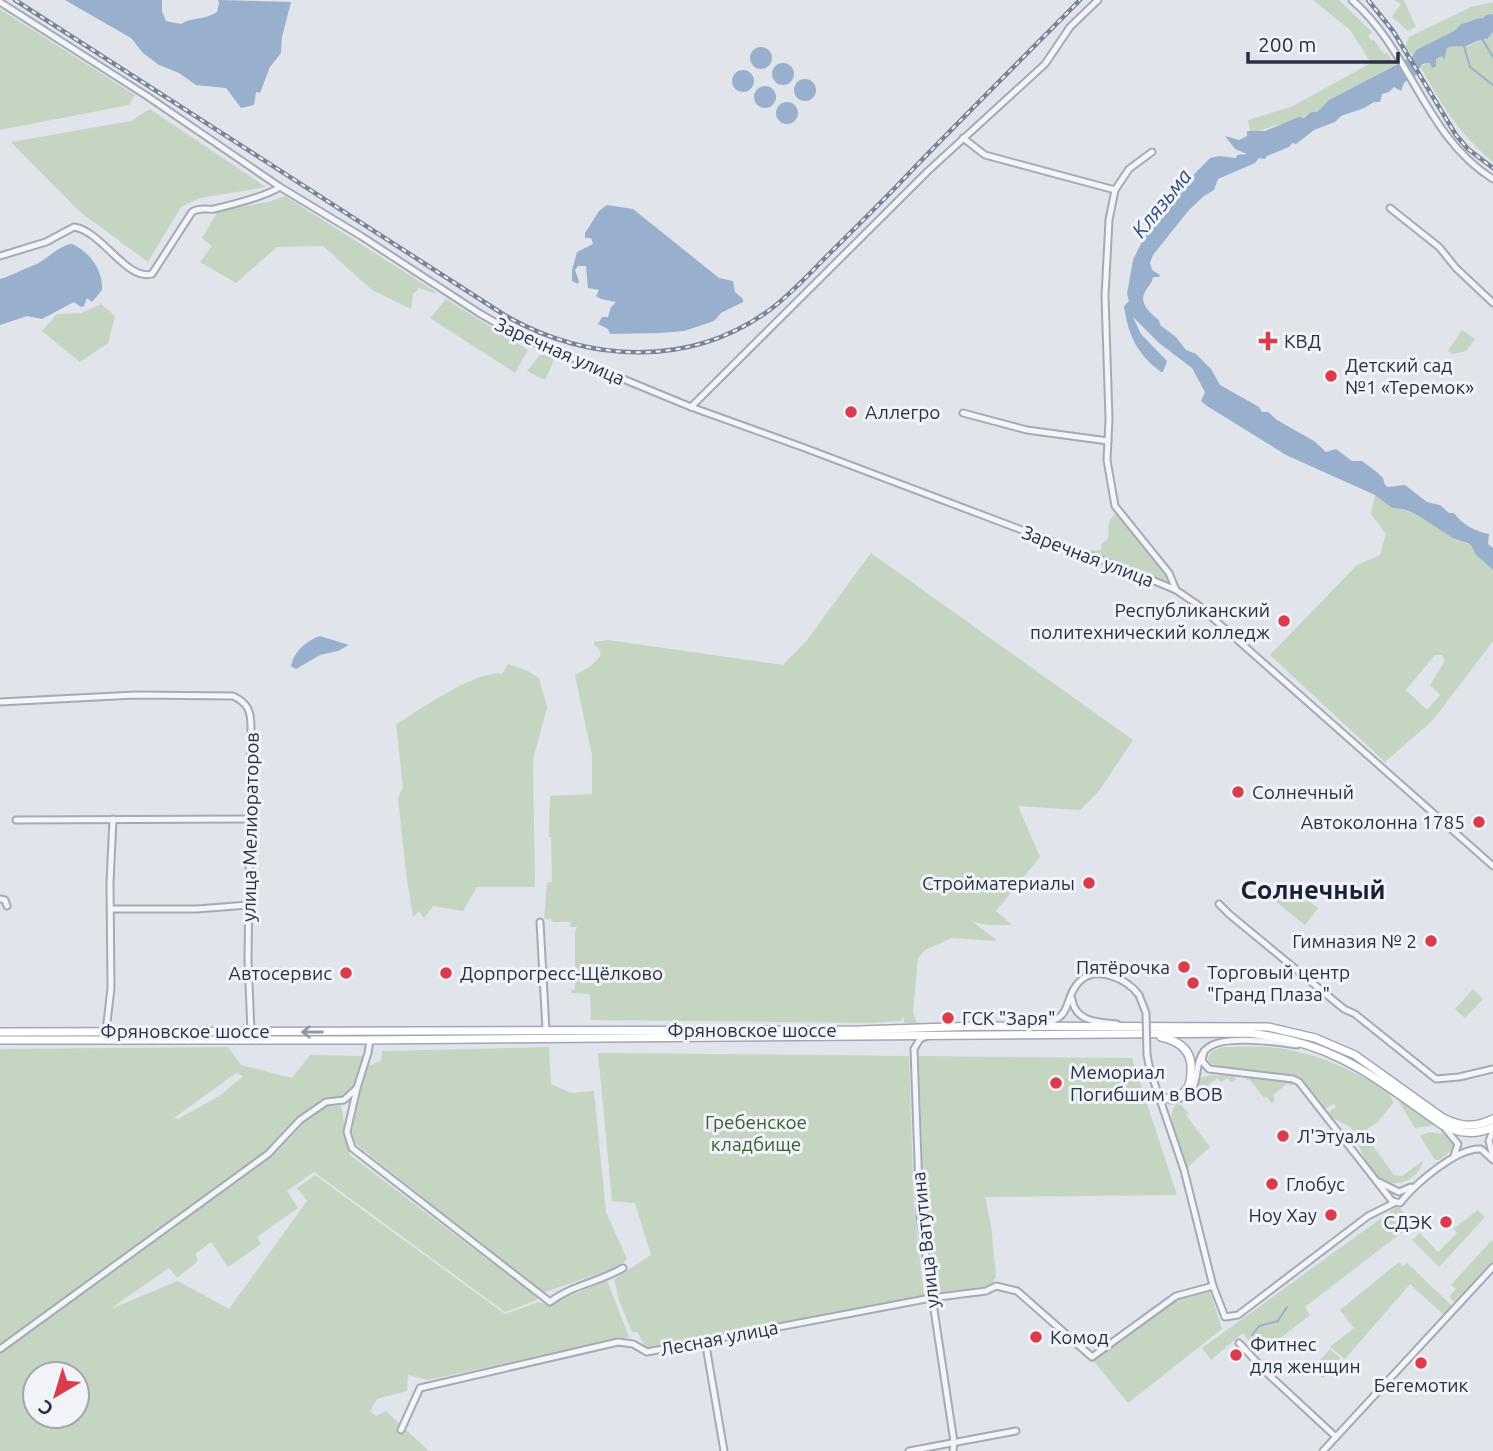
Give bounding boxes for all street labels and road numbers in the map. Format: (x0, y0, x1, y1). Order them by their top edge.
street label: Заречная улица (492, 313, 628, 389)
street label: Заречная улица (1019, 521, 1157, 591)
street label: улица Мелиораторов (237, 732, 263, 922)
street label: Фряновское шоссе (667, 1019, 837, 1041)
street label: Фряновское шоссе (100, 1020, 270, 1042)
street label: улица Ватутина (907, 1171, 943, 1309)
street label: Лесная улица (658, 1316, 780, 1360)

